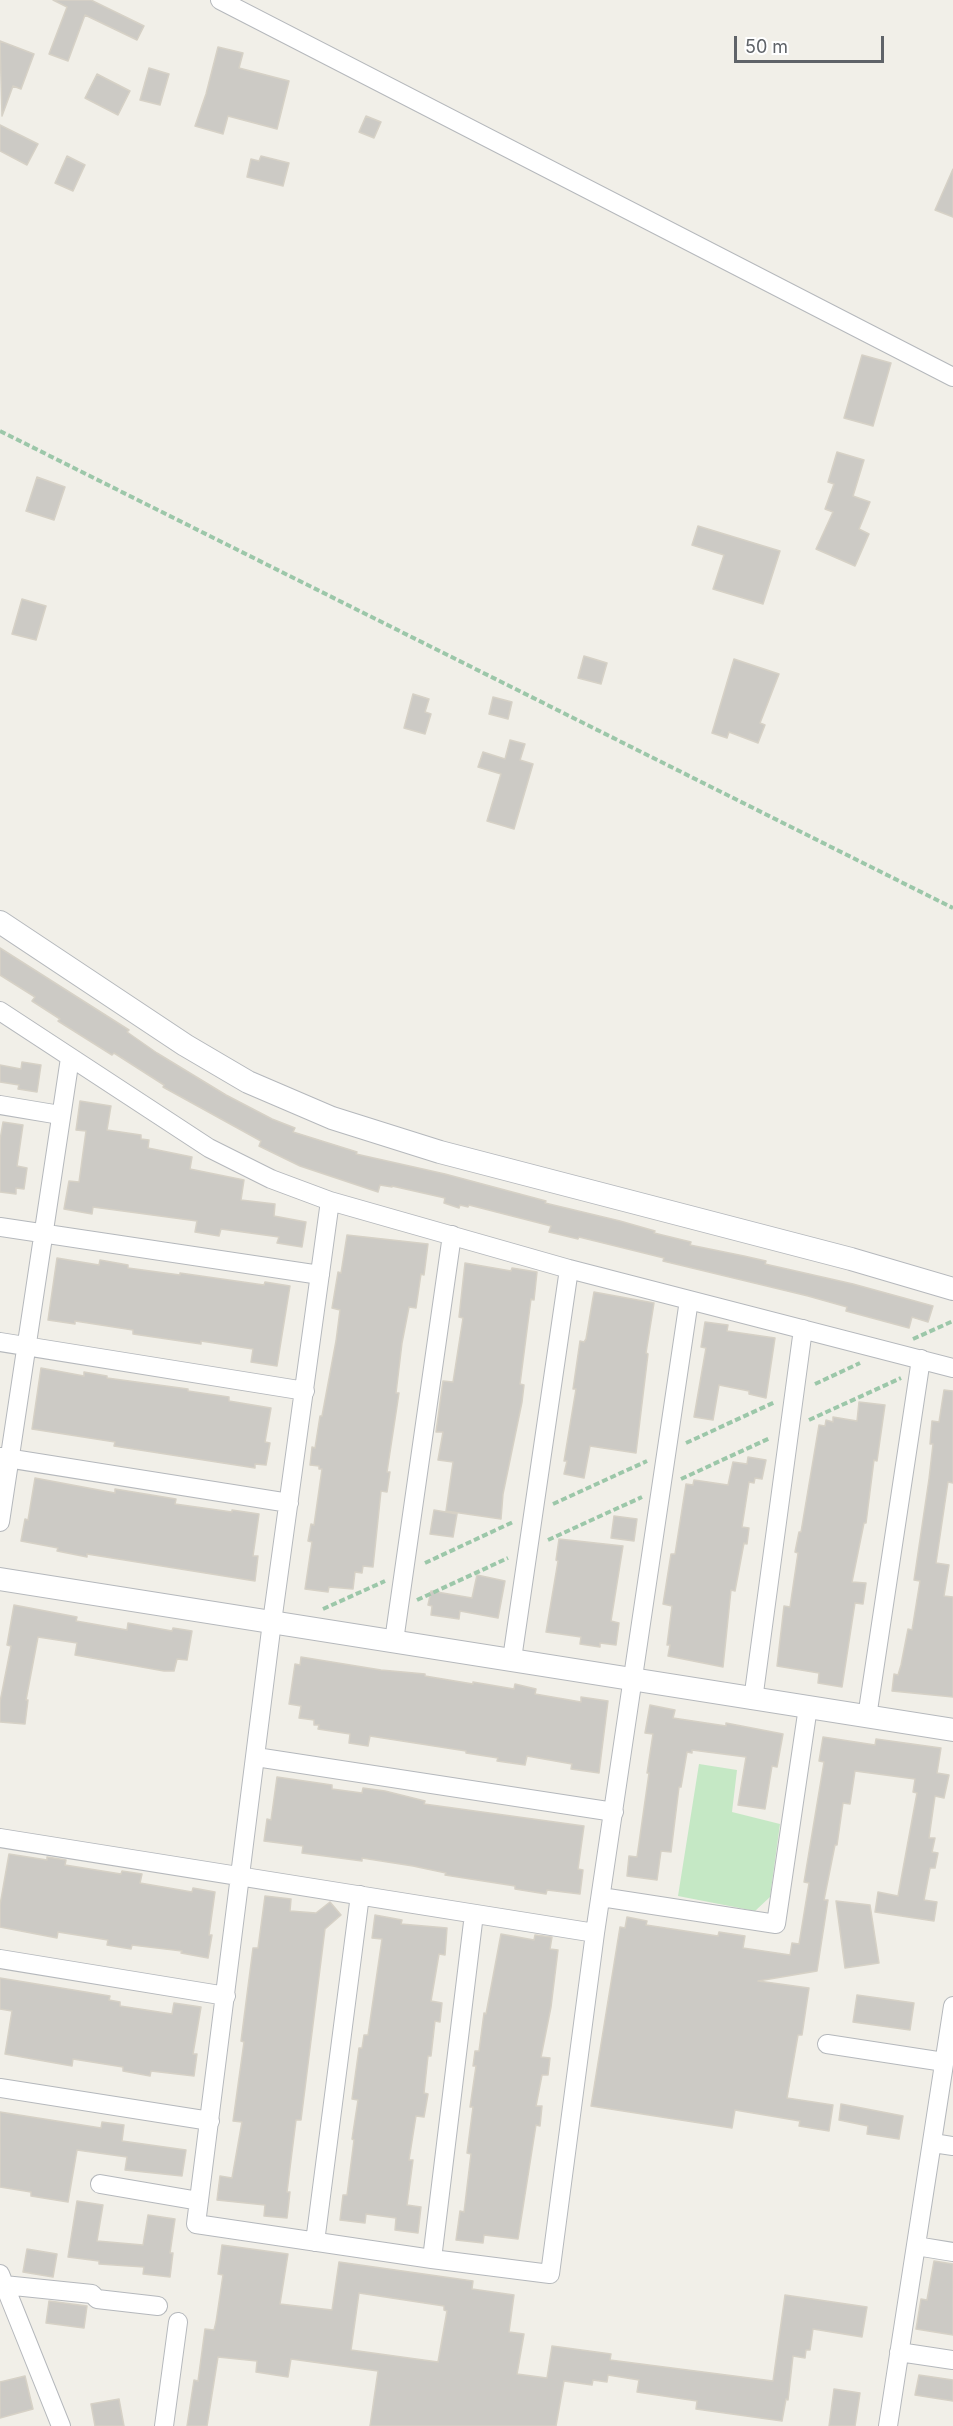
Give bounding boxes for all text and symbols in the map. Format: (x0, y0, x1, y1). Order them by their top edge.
scale bar (737, 24, 887, 62)
text: 50 m (745, 36, 788, 57)

